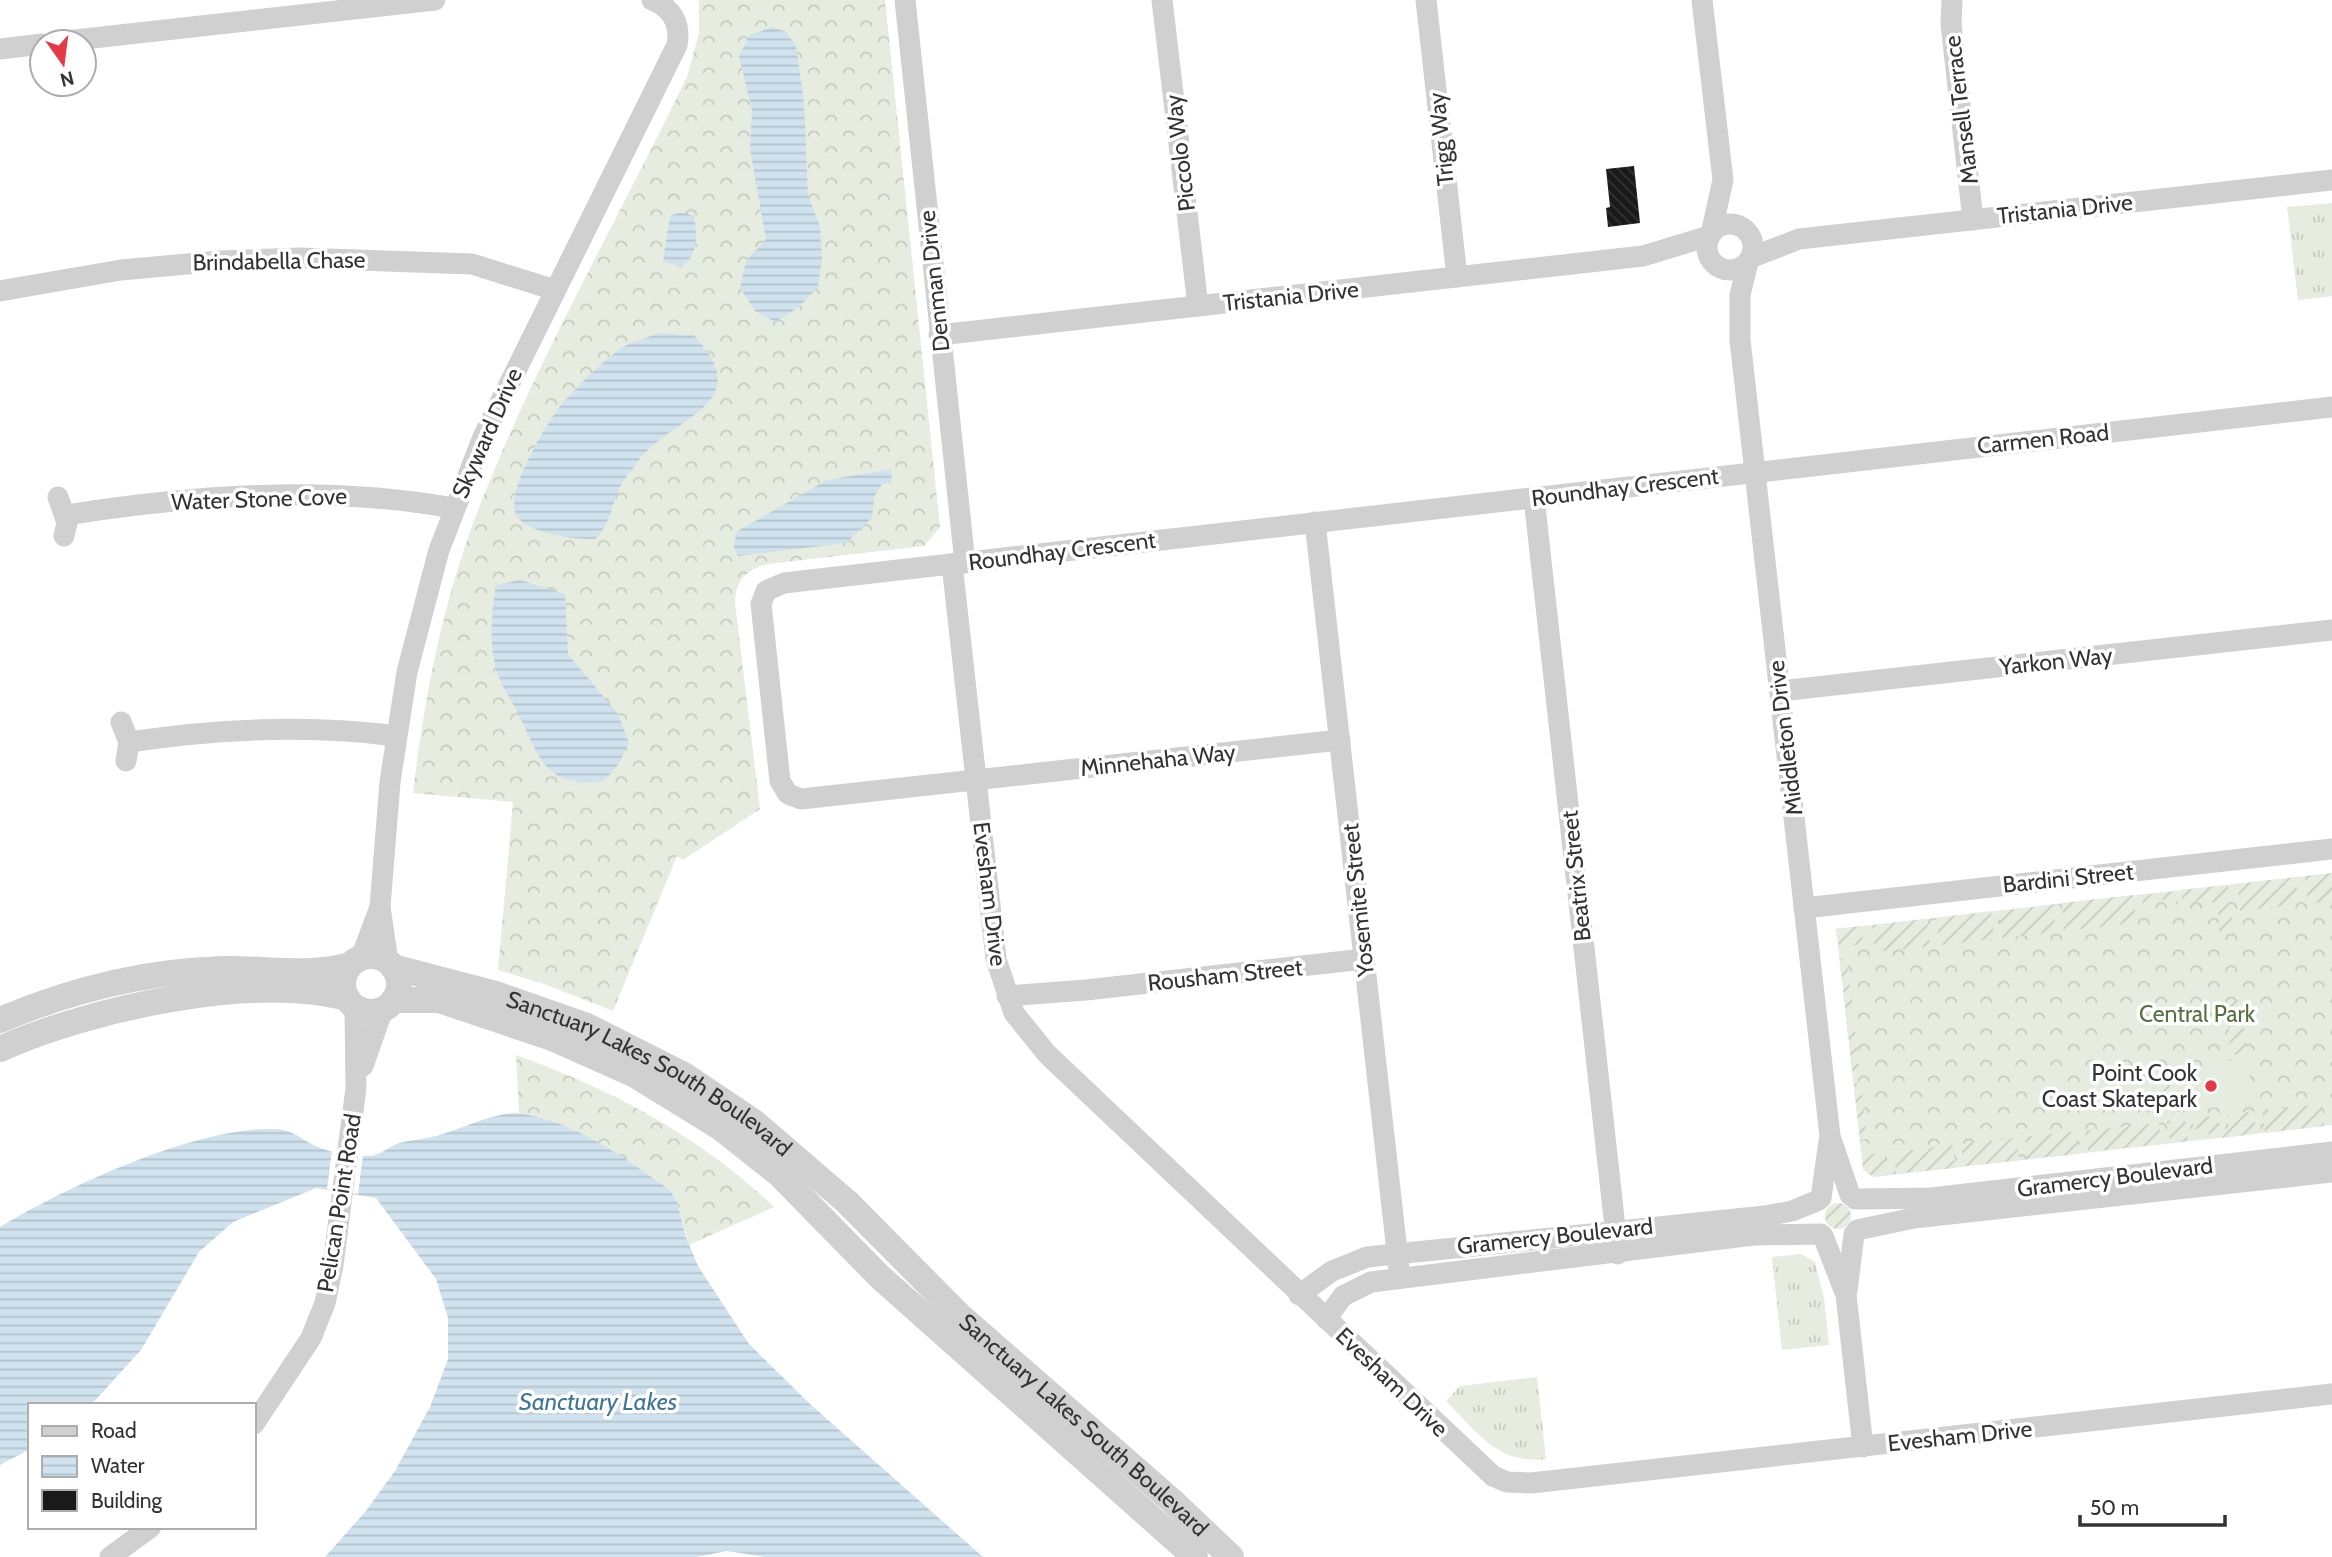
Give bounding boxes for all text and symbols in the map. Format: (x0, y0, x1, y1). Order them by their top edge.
north arrow (28, 28, 98, 98)
street label: Mansell Terrace (1938, 34, 1984, 186)
text: N (58, 66, 76, 92)
street label: Trigg Way (1422, 91, 1460, 187)
street label: Piccolo Way (1159, 93, 1201, 213)
street label: Tristania Drive (1996, 188, 2134, 230)
street label: Denman Drive (913, 209, 955, 353)
street label: Brindabella Chase (192, 245, 366, 277)
street label: Tristania Drive (1222, 275, 1360, 317)
street label: Skyward Drive (446, 363, 528, 502)
street label: Carmen Road (1976, 418, 2110, 460)
street label: Roundhay Crescent (1530, 462, 1720, 512)
street label: Water Stone Cove (171, 482, 348, 516)
street label: Roundhay Crescent (967, 526, 1157, 576)
street label: Yarkon Way (1997, 641, 2114, 681)
street label: Middleton Drive (1762, 659, 1808, 817)
street label: Minnehaha Way (1079, 738, 1237, 782)
street label: Beatrix Street (1555, 809, 1597, 943)
street label: Evesham Drive (967, 820, 1013, 968)
street label: Yosemite Street (1336, 822, 1380, 979)
street label: Bardini Street (2001, 857, 2135, 899)
street label: Rousham Street (1146, 953, 1304, 997)
street label: Sanctuary Lakes South Boulevard (503, 985, 798, 1162)
park label: Central Park (2139, 1000, 2256, 1028)
place label: Point Cook Coast Skatepark (2042, 1059, 2198, 1113)
marker: Point Cook Coast Skatepark (2203, 1078, 2219, 1094)
street label: Pelican Point Road (311, 1112, 367, 1294)
street label: Gramercy Boulevard (2016, 1151, 2214, 1203)
street label: Gramercy Boulevard (1456, 1212, 1654, 1260)
street label: Sanctuary Lakes South Boulevard (954, 1308, 1214, 1542)
street label: Evesham Drive (1330, 1321, 1454, 1443)
water label: Sanctuary Lakes (519, 1387, 677, 1416)
legend (28, 1403, 256, 1529)
street label: Evesham Drive (1886, 1414, 2034, 1458)
text: Road (91, 1418, 137, 1443)
text: Water (91, 1453, 145, 1478)
scale bar (2080, 1484, 2225, 1528)
text: Building (91, 1488, 163, 1513)
text: 50 m (2090, 1495, 2139, 1520)

